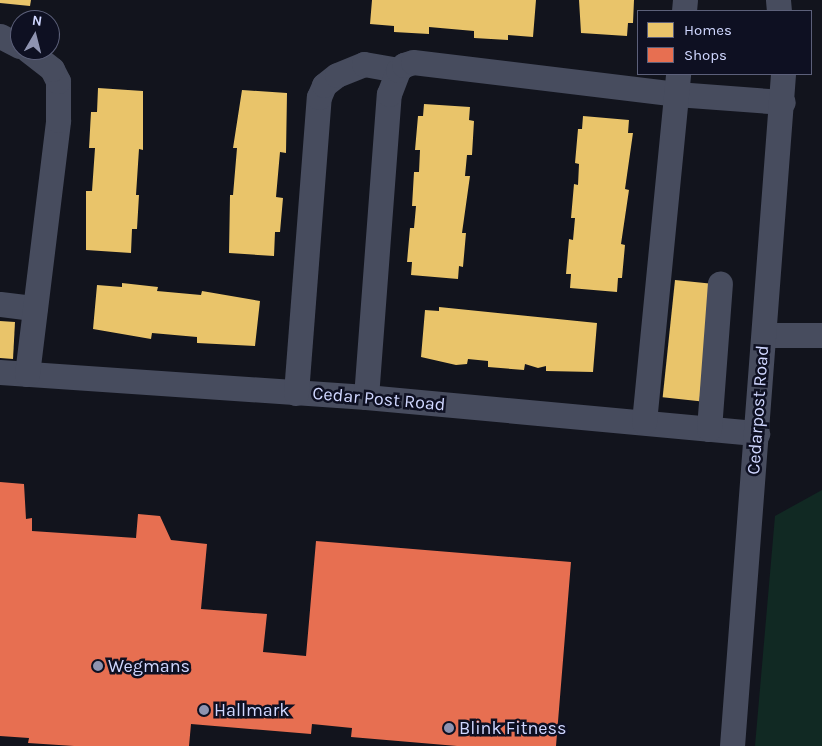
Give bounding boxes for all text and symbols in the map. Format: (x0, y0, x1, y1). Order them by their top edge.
north arrow (10, 10, 60, 60)
legend (637, 10, 812, 75)
text: N (31, 12, 43, 30)
text: Homes (684, 21, 732, 39)
text: Shops (684, 46, 727, 64)
street label: Cedarpost Road (743, 345, 773, 475)
street label: Cedar Post Road (312, 382, 446, 416)
place label: Wegmans (108, 655, 190, 677)
marker: Wegmans (92, 660, 104, 672)
place label: Hallmark (214, 699, 289, 721)
marker: Hallmark (198, 704, 210, 716)
place label: Blink Fitness (459, 717, 566, 739)
marker: Blink Fitness (443, 722, 455, 734)

